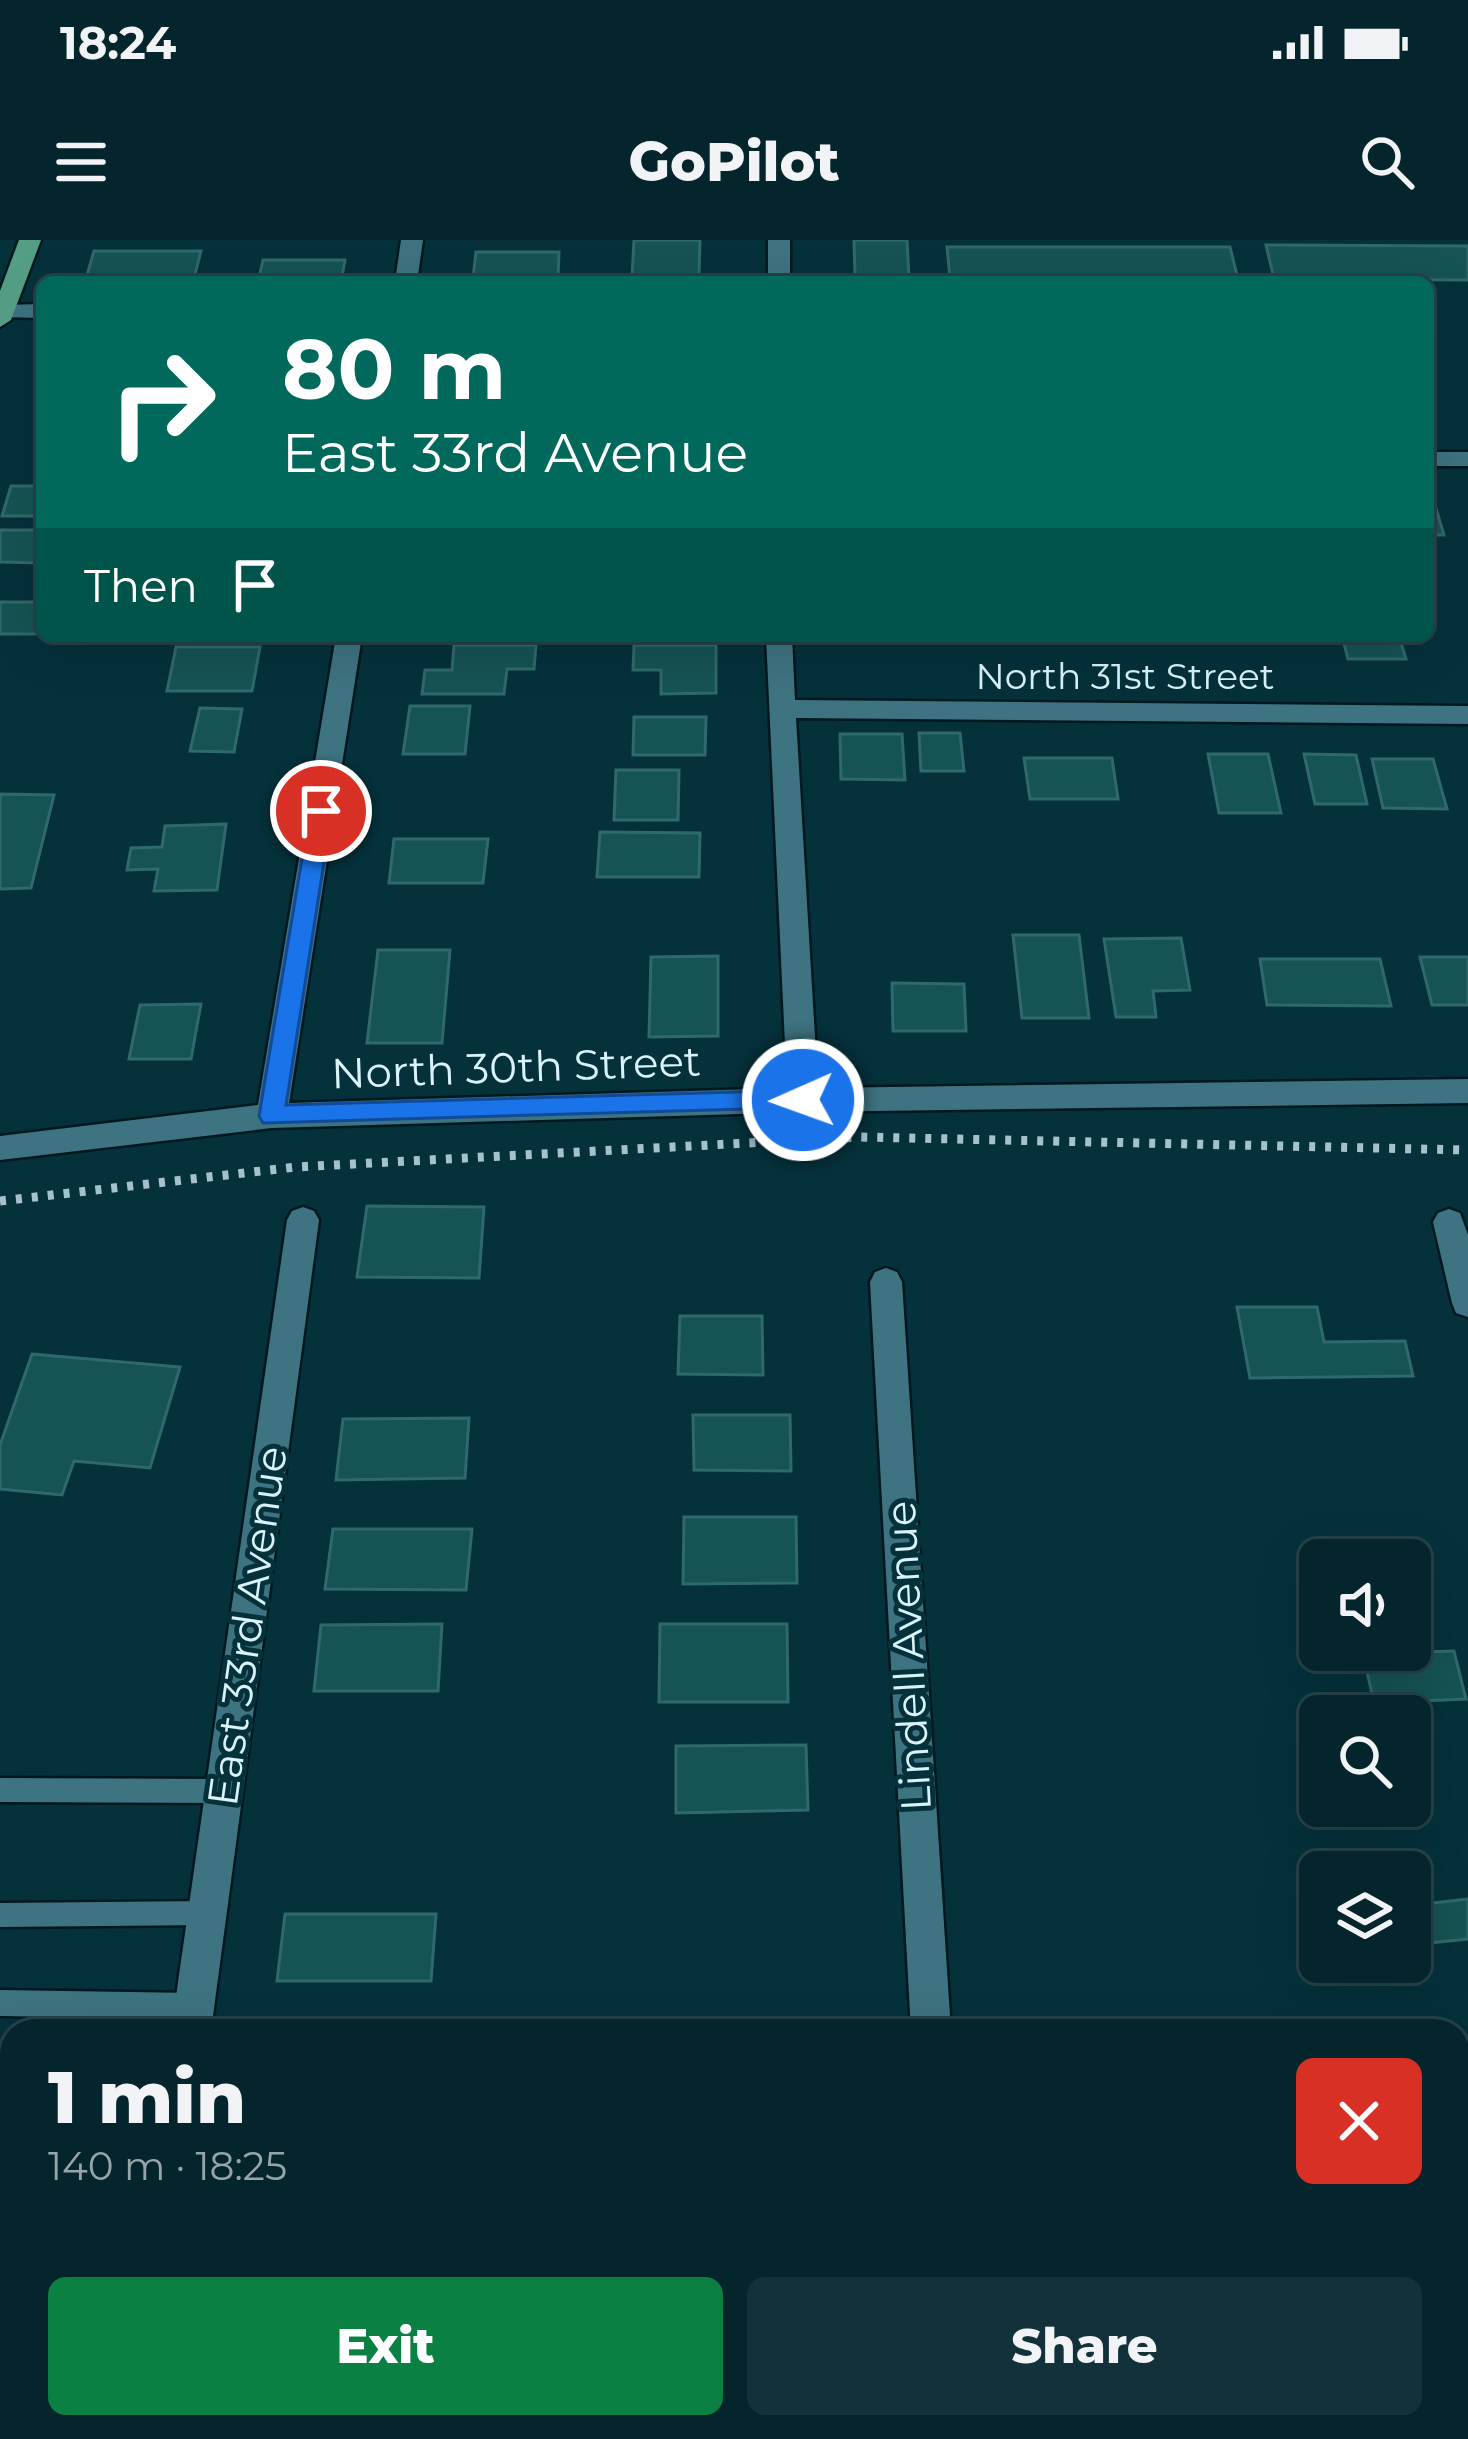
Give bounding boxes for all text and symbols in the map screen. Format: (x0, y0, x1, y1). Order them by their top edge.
text: 18:24 (60, 15, 176, 70)
icon: menu (48, 129, 114, 195)
text: GoPilot (628, 129, 840, 195)
icon: search (1354, 129, 1420, 195)
text: 80 m (282, 318, 506, 420)
icon: right (84, 324, 240, 480)
text: East 33rd Avenue (282, 420, 748, 486)
icon: arrive (222, 552, 288, 618)
text: Then (84, 558, 198, 613)
street label: North 31st Street (976, 654, 1274, 698)
pin (270, 760, 372, 862)
icon: arrive (288, 778, 354, 844)
street label: North 30th Street (330, 1035, 702, 1099)
position arrow (740, 1037, 866, 1163)
street label: East 33rd Avenue (196, 1443, 298, 1809)
street label: Lindell Avenue (874, 1500, 942, 1812)
map controls (1299, 1539, 1431, 1983)
button: sound (1299, 1539, 1431, 1671)
button: search (1299, 1695, 1431, 1827)
button: layers (1299, 1851, 1431, 1983)
text: 1 min (48, 2053, 246, 2141)
button: close (1296, 2058, 1422, 2184)
text: 140 m · 18:25 (48, 2142, 287, 2190)
button: Exit (48, 2277, 723, 2415)
button: Share (747, 2277, 1422, 2415)

